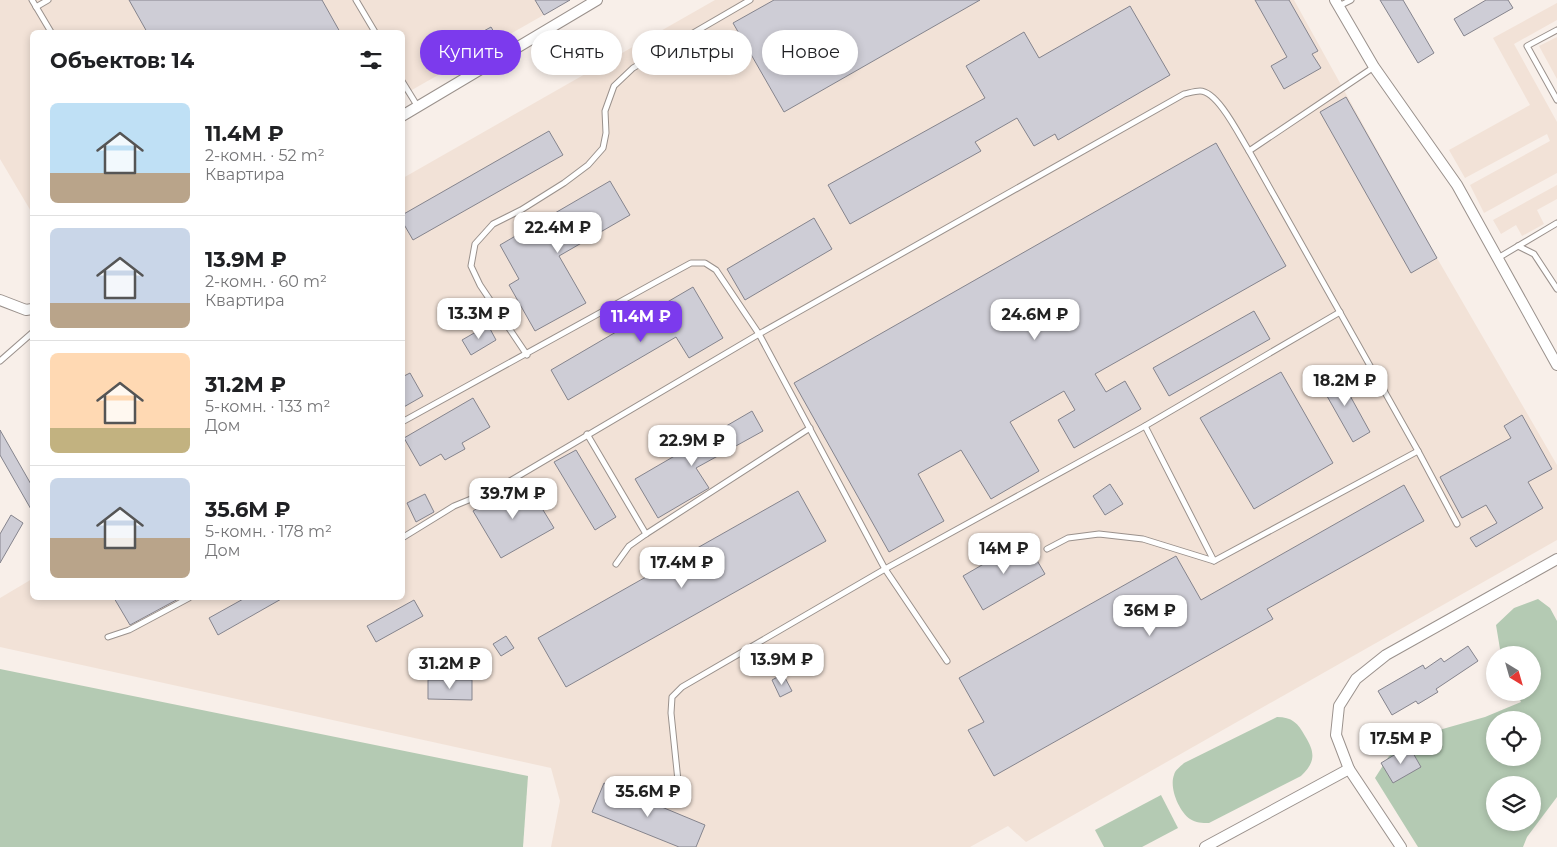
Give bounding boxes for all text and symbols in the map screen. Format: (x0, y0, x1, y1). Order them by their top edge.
chip: Купить (420, 30, 521, 75)
chip: Снять (531, 30, 622, 75)
chip: Фильтры (632, 30, 752, 75)
chip: Новое (762, 30, 858, 75)
icon: filters (357, 46, 385, 74)
text: Объектов: 14 (50, 48, 194, 73)
text: 11.4M ₽ (205, 121, 284, 146)
icon: home (90, 123, 150, 183)
text: 2-комн. · 52 m² (205, 146, 325, 165)
text: Квартира (205, 165, 285, 184)
pin: 22.4M ₽ (512, 212, 604, 254)
text: 22.4M ₽ (525, 218, 591, 237)
text: 13.9M ₽ (205, 247, 287, 272)
icon: home (90, 248, 150, 308)
text: 2-комн. · 60 m² (205, 272, 327, 291)
text: Квартира (205, 291, 285, 310)
pin: 13.3M ₽ (433, 298, 525, 340)
pin: 24.6M ₽ (989, 298, 1081, 341)
pin: 11.4M ₽ (595, 300, 687, 343)
text: 13.3M ₽ (448, 304, 510, 323)
text: 24.6M ₽ (1001, 305, 1069, 324)
text: 11.4M ₽ (611, 307, 671, 326)
pin: 18.2M ₽ (1299, 364, 1391, 407)
text: 18.2M ₽ (1313, 371, 1377, 390)
text: 31.2M ₽ (205, 372, 286, 397)
icon: home (90, 373, 150, 433)
text: 5-комн. · 133 m² (205, 397, 330, 416)
text: Дом (205, 416, 240, 435)
pin: 22.9M ₽ (646, 424, 738, 467)
text: 22.9M ₽ (659, 431, 725, 450)
pin: 39.7M ₽ (467, 478, 559, 520)
text: 39.7M ₽ (480, 484, 546, 503)
text: 35.6M ₽ (205, 497, 291, 522)
icon: home (90, 498, 150, 558)
text: 5-комн. · 178 m² (205, 522, 332, 541)
pin: 14M ₽ (969, 532, 1039, 575)
text: 14M ₽ (979, 539, 1029, 558)
text: Дом (205, 541, 240, 560)
pin: 17.4M ₽ (636, 546, 728, 589)
text: 17.4M ₽ (651, 553, 713, 572)
pin: 36M ₽ (1115, 594, 1185, 637)
text: 36M ₽ (1124, 601, 1176, 620)
pin: 13.9M ₽ (736, 644, 828, 686)
north arrow (1486, 646, 1541, 701)
map controls (1486, 646, 1541, 831)
pin: 31.2M ₽ (404, 648, 496, 690)
text: 13.9M ₽ (751, 650, 813, 669)
text: 31.2M ₽ (419, 654, 481, 673)
button: locate (1486, 711, 1541, 766)
pin: 17.5M ₽ (1355, 722, 1447, 765)
text: 17.5M ₽ (1370, 729, 1432, 748)
pin: 35.6M ₽ (602, 776, 694, 818)
button: layers (1486, 776, 1541, 831)
text: 35.6M ₽ (615, 782, 681, 801)

